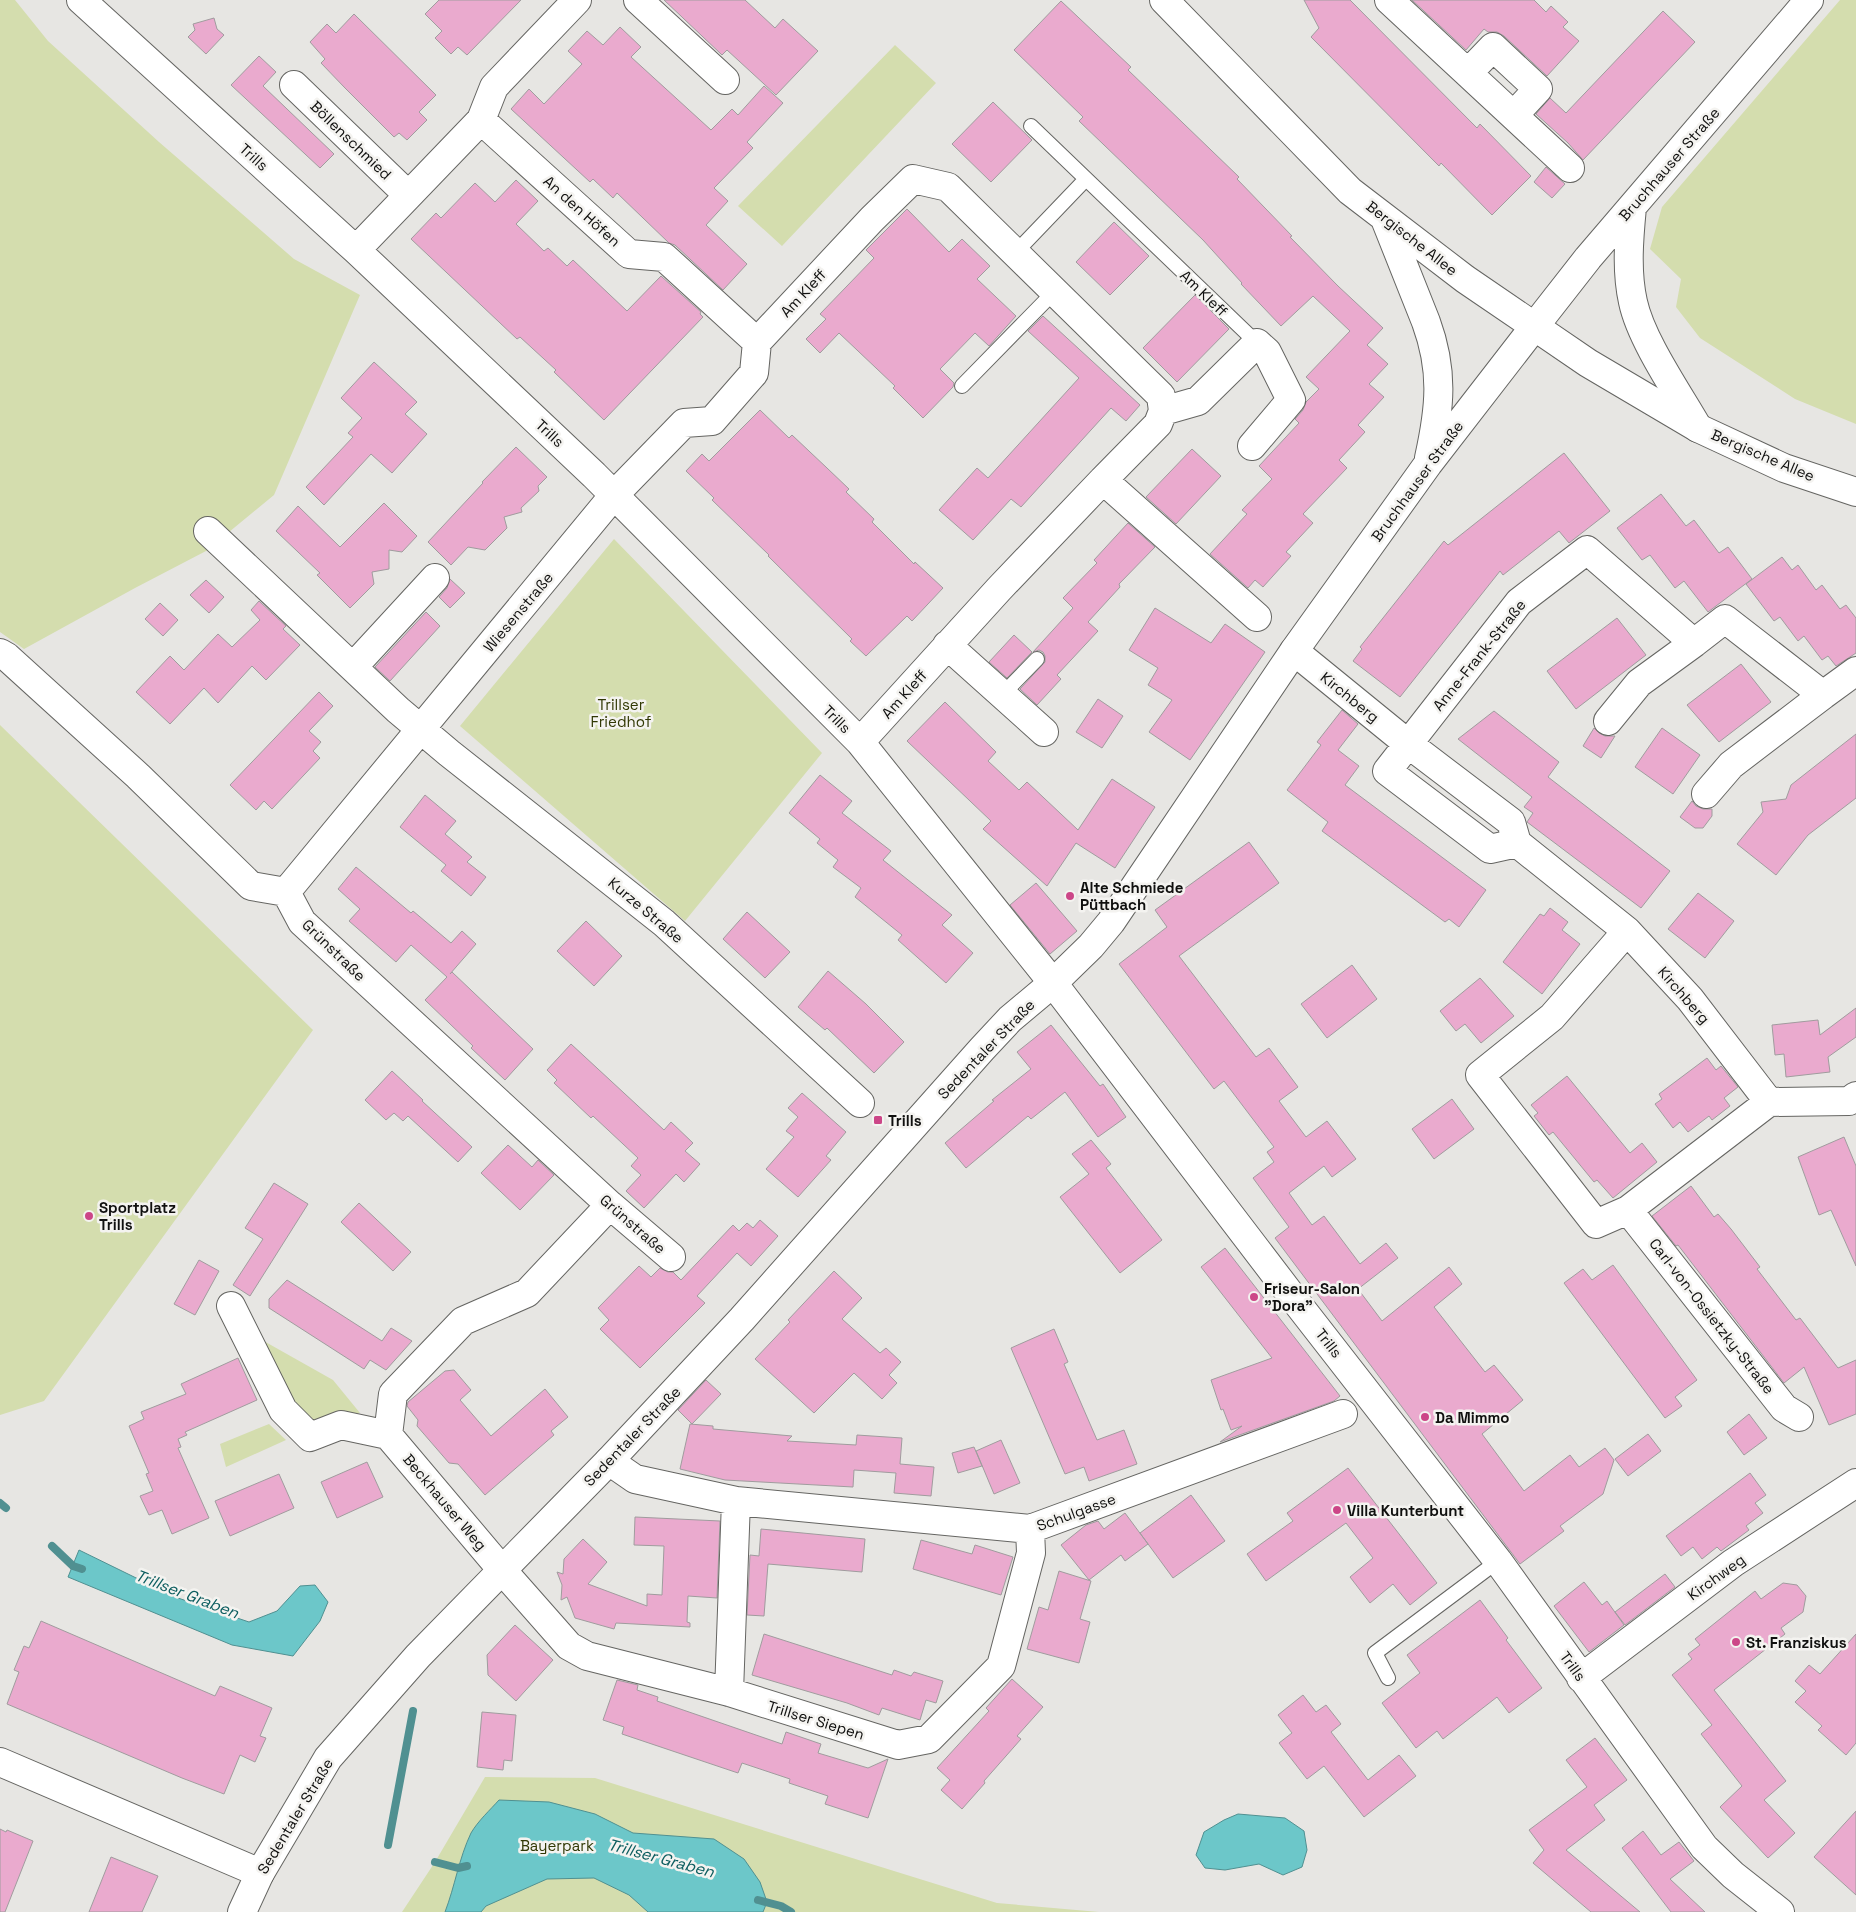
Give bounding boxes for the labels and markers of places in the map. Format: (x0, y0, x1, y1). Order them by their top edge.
place label: Alte Schmiede Püttbach (1080, 878, 1184, 914)
marker: Alte Schmiede Püttbach (1064, 890, 1076, 902)
place label: Trills (888, 1111, 922, 1130)
marker: Trills (872, 1114, 884, 1126)
place label: Sportplatz Trills (99, 1198, 176, 1234)
marker: Sportplatz Trills (83, 1210, 95, 1222)
place label: Friseur-Salon "Dora" (1264, 1279, 1360, 1315)
marker: Friseur-Salon "Dora" (1248, 1291, 1260, 1303)
place label: Da Mimmo (1435, 1408, 1510, 1427)
marker: Da Mimmo (1419, 1411, 1431, 1423)
place label: Villa Kunterbunt (1347, 1501, 1464, 1520)
marker: Villa Kunterbunt (1331, 1504, 1343, 1516)
place label: St. Franziskus (1746, 1633, 1847, 1652)
marker: St. Franziskus (1730, 1636, 1742, 1648)

